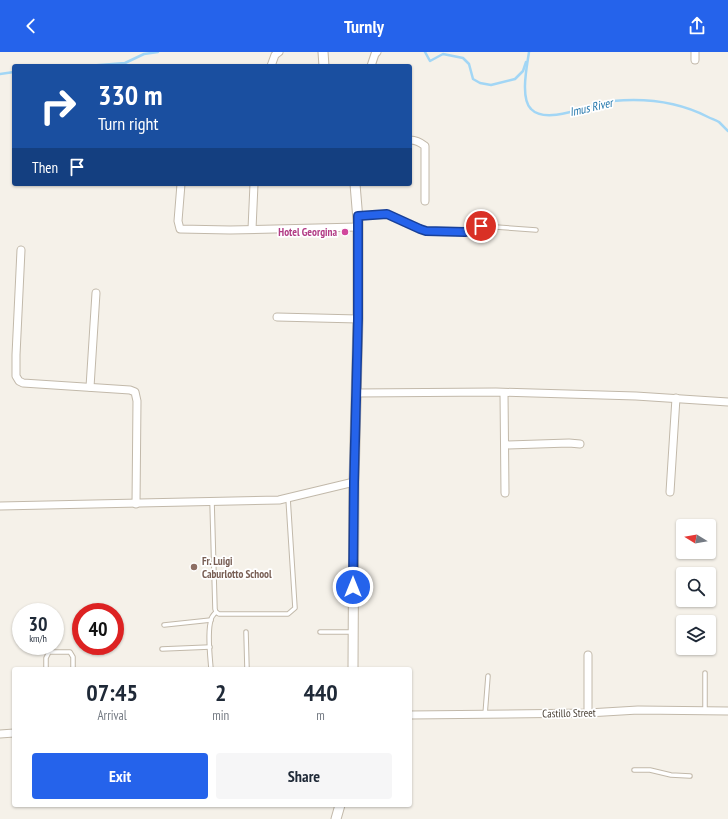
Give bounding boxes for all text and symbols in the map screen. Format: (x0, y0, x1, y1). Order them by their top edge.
icon: back (20, 15, 42, 37)
text: Turnly (344, 15, 384, 38)
icon: share (686, 15, 708, 37)
text: 330 m (98, 76, 162, 113)
icon: right (32, 80, 84, 132)
water label: Imus River (568, 94, 616, 119)
text: Turn right (98, 112, 158, 135)
icon: arrive (66, 156, 88, 178)
text: Then (32, 158, 58, 177)
pin (464, 209, 498, 243)
icon: arrive (470, 215, 492, 237)
place label: Hotel Georgina (278, 225, 337, 239)
marker: Hotel Georgina (340, 227, 350, 237)
north arrow (676, 519, 716, 559)
map controls (676, 519, 716, 655)
place label: Fr. Luigi Caburlotto School (202, 554, 272, 581)
marker: Fr. Luigi Caburlotto School (189, 562, 199, 572)
position arrow (332, 566, 374, 608)
button: search (676, 567, 716, 607)
speed limit sign: 40 (72, 603, 124, 655)
text: 30 (28, 611, 48, 637)
button: layers (676, 615, 716, 655)
text: km/h (29, 632, 47, 645)
text: 07:45 (86, 677, 138, 708)
text: 2 (215, 677, 226, 708)
text: 440 (303, 677, 338, 708)
street label: Castillo Street (542, 706, 596, 720)
text: Arrival (97, 707, 127, 724)
text: min (212, 707, 229, 724)
text: m (316, 707, 325, 724)
button: Exit (32, 753, 208, 799)
button: Share (216, 753, 392, 799)

